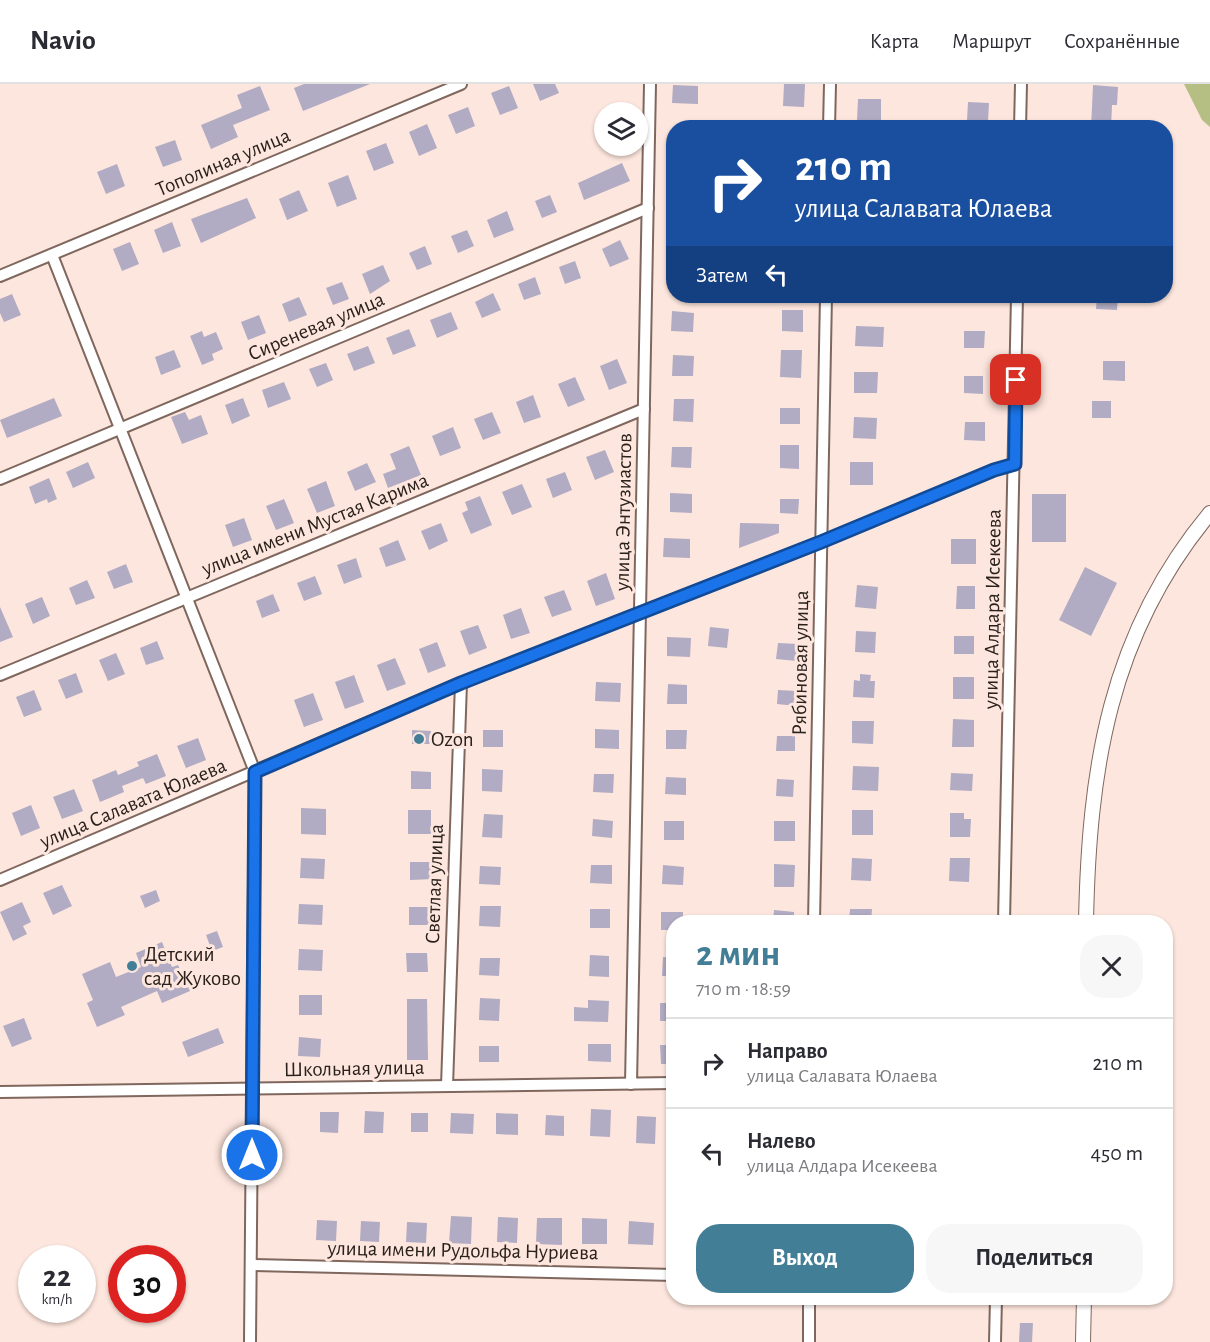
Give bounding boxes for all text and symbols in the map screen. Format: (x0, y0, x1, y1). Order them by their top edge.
text: Navio (30, 27, 96, 55)
text: Карта (870, 31, 919, 52)
text: Маршрут (952, 31, 1031, 52)
text: Сохранённые (1064, 31, 1180, 52)
map controls (594, 102, 648, 156)
button: layers (594, 102, 648, 156)
street label: Тополиная улица (153, 125, 294, 200)
icon: right (696, 144, 774, 222)
text: 210 m (795, 146, 892, 188)
text: улица Салавата Юлаева (795, 195, 1052, 222)
icon: left (760, 258, 793, 291)
text: Затем (696, 264, 748, 286)
street label: Сиреневая улица (245, 288, 388, 365)
pin (990, 354, 1041, 405)
icon: arrive (999, 363, 1032, 396)
street label: улица Энтузиастов (612, 433, 635, 592)
street label: улица имени Мустая Карима (198, 469, 432, 580)
street label: улица Алдара Исекеева (980, 508, 1005, 710)
street label: Рябиновая улица (789, 590, 812, 736)
place label: Ozon (431, 729, 474, 750)
marker: Ozon (412, 732, 426, 746)
street label: улица Салавата Юлаева (36, 755, 230, 853)
street label: Светлая улица (422, 823, 447, 944)
button: close (1080, 935, 1143, 998)
text: 2 мин (696, 936, 780, 972)
place label: Детский сад Жуково (144, 944, 241, 989)
marker: Детский сад Жуково (125, 959, 139, 973)
text: 710 m · 18:59 (696, 979, 791, 999)
text: Направо (747, 1040, 828, 1062)
icon: right (696, 1047, 729, 1080)
text: 210 m (1093, 1052, 1143, 1074)
street label: Школьная улица (283, 1057, 425, 1080)
text: улица Салавата Юлаева (747, 1066, 938, 1086)
position arrow (220, 1123, 284, 1187)
text: Налево (747, 1130, 816, 1152)
icon: left (696, 1137, 729, 1170)
text: 450 m (1090, 1142, 1143, 1164)
text: улица Алдара Исекеева (747, 1156, 938, 1176)
button: Выход (696, 1224, 914, 1293)
button: Поделиться (926, 1224, 1143, 1293)
street label: улица имени Рудольфа Нуриева (326, 1238, 599, 1263)
speed limit sign: 30 (108, 1245, 186, 1323)
text: 22 (43, 1262, 71, 1292)
text: km/h (42, 1292, 72, 1307)

